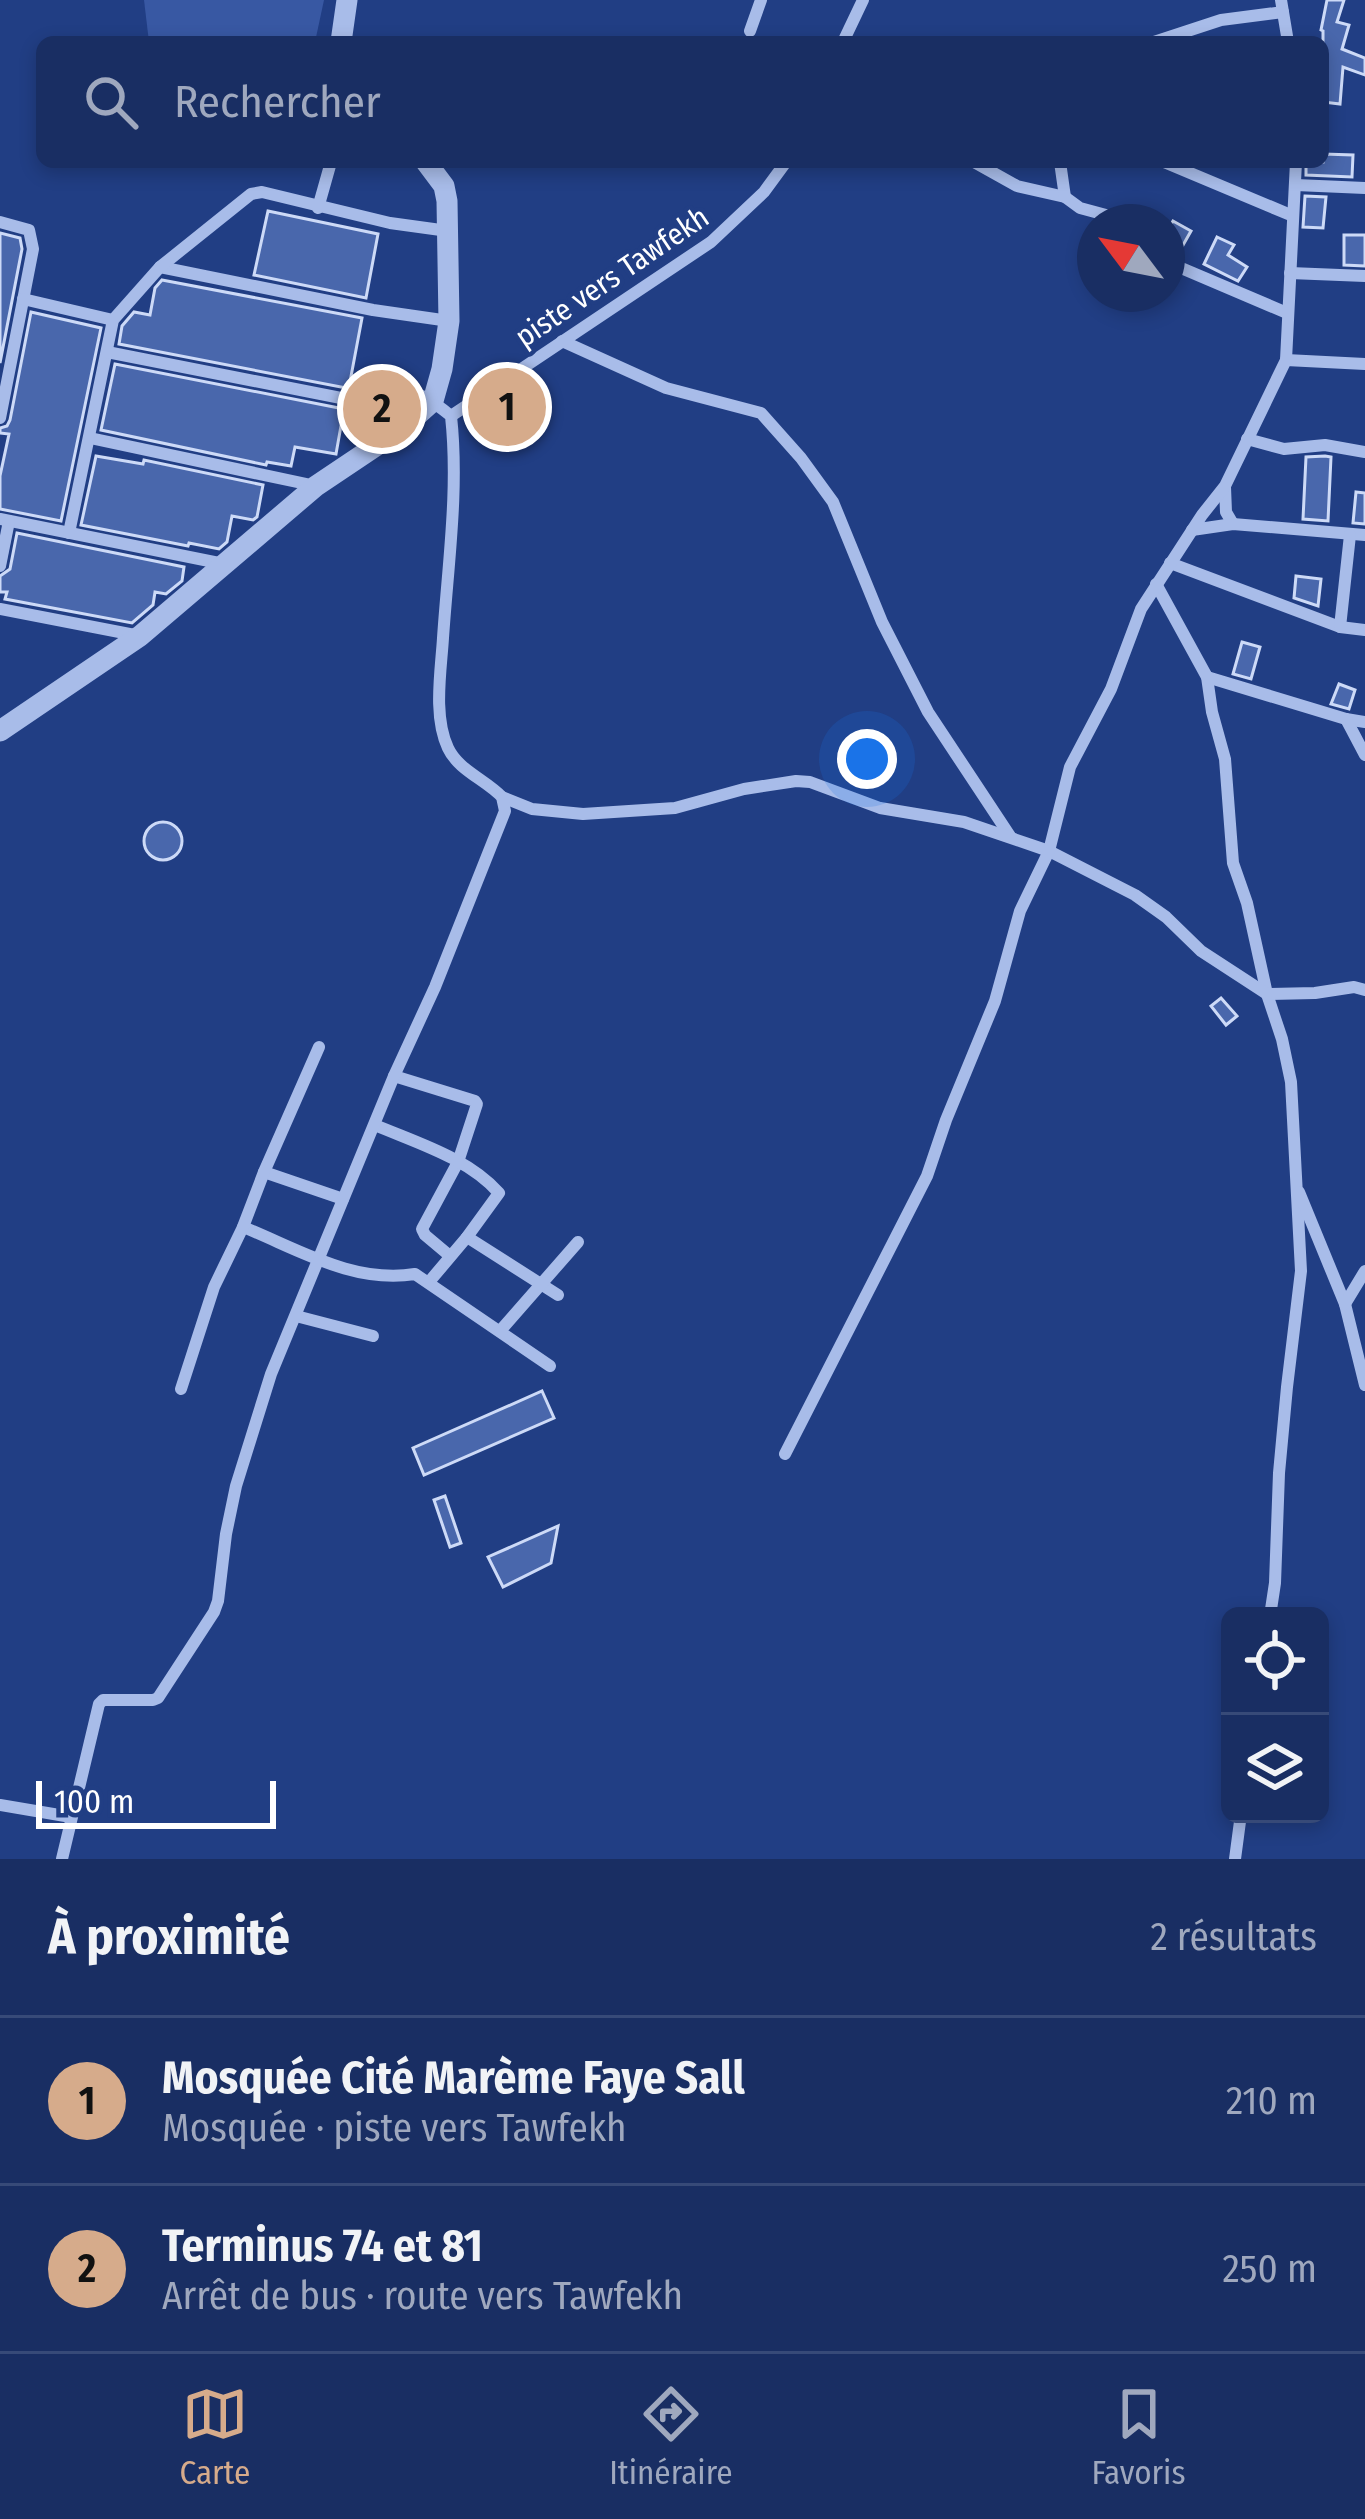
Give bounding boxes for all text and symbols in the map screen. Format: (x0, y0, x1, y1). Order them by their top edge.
search box (36, 36, 1329, 168)
icon: search (78, 69, 144, 135)
text: Rechercher (174, 75, 381, 129)
street label: piste vers Tawfekh (508, 199, 716, 355)
north arrow (1077, 204, 1185, 312)
pin: 1 (468, 362, 546, 452)
pin: 2 (343, 364, 421, 454)
your location (837, 729, 897, 789)
map controls (1221, 1607, 1329, 1823)
button: locate (1221, 1607, 1329, 1715)
button: layers (1221, 1715, 1329, 1823)
scale bar (36, 1775, 276, 1828)
text: 100 m (54, 1782, 134, 1822)
text: À proximité (48, 1906, 290, 1968)
text: 2 résultats (1151, 1914, 1317, 1960)
text: Mosquée Cité Marème Faye Sall (162, 2051, 745, 2105)
text: 1 (79, 2078, 95, 2124)
text: 210 m (1226, 2078, 1317, 2124)
text: Mosquée · piste vers Tawfekh (162, 2105, 627, 2151)
text: Terminus 74 et 81 (162, 2219, 483, 2273)
text: 2 (78, 2246, 96, 2292)
text: 250 m (1222, 2246, 1317, 2292)
text: Arrêt de bus · route vers Tawfekh (162, 2273, 683, 2319)
tab: Carte (179, 2381, 250, 2493)
tab: Itinéraire (609, 2381, 733, 2493)
tab: Favoris (1092, 2381, 1186, 2493)

